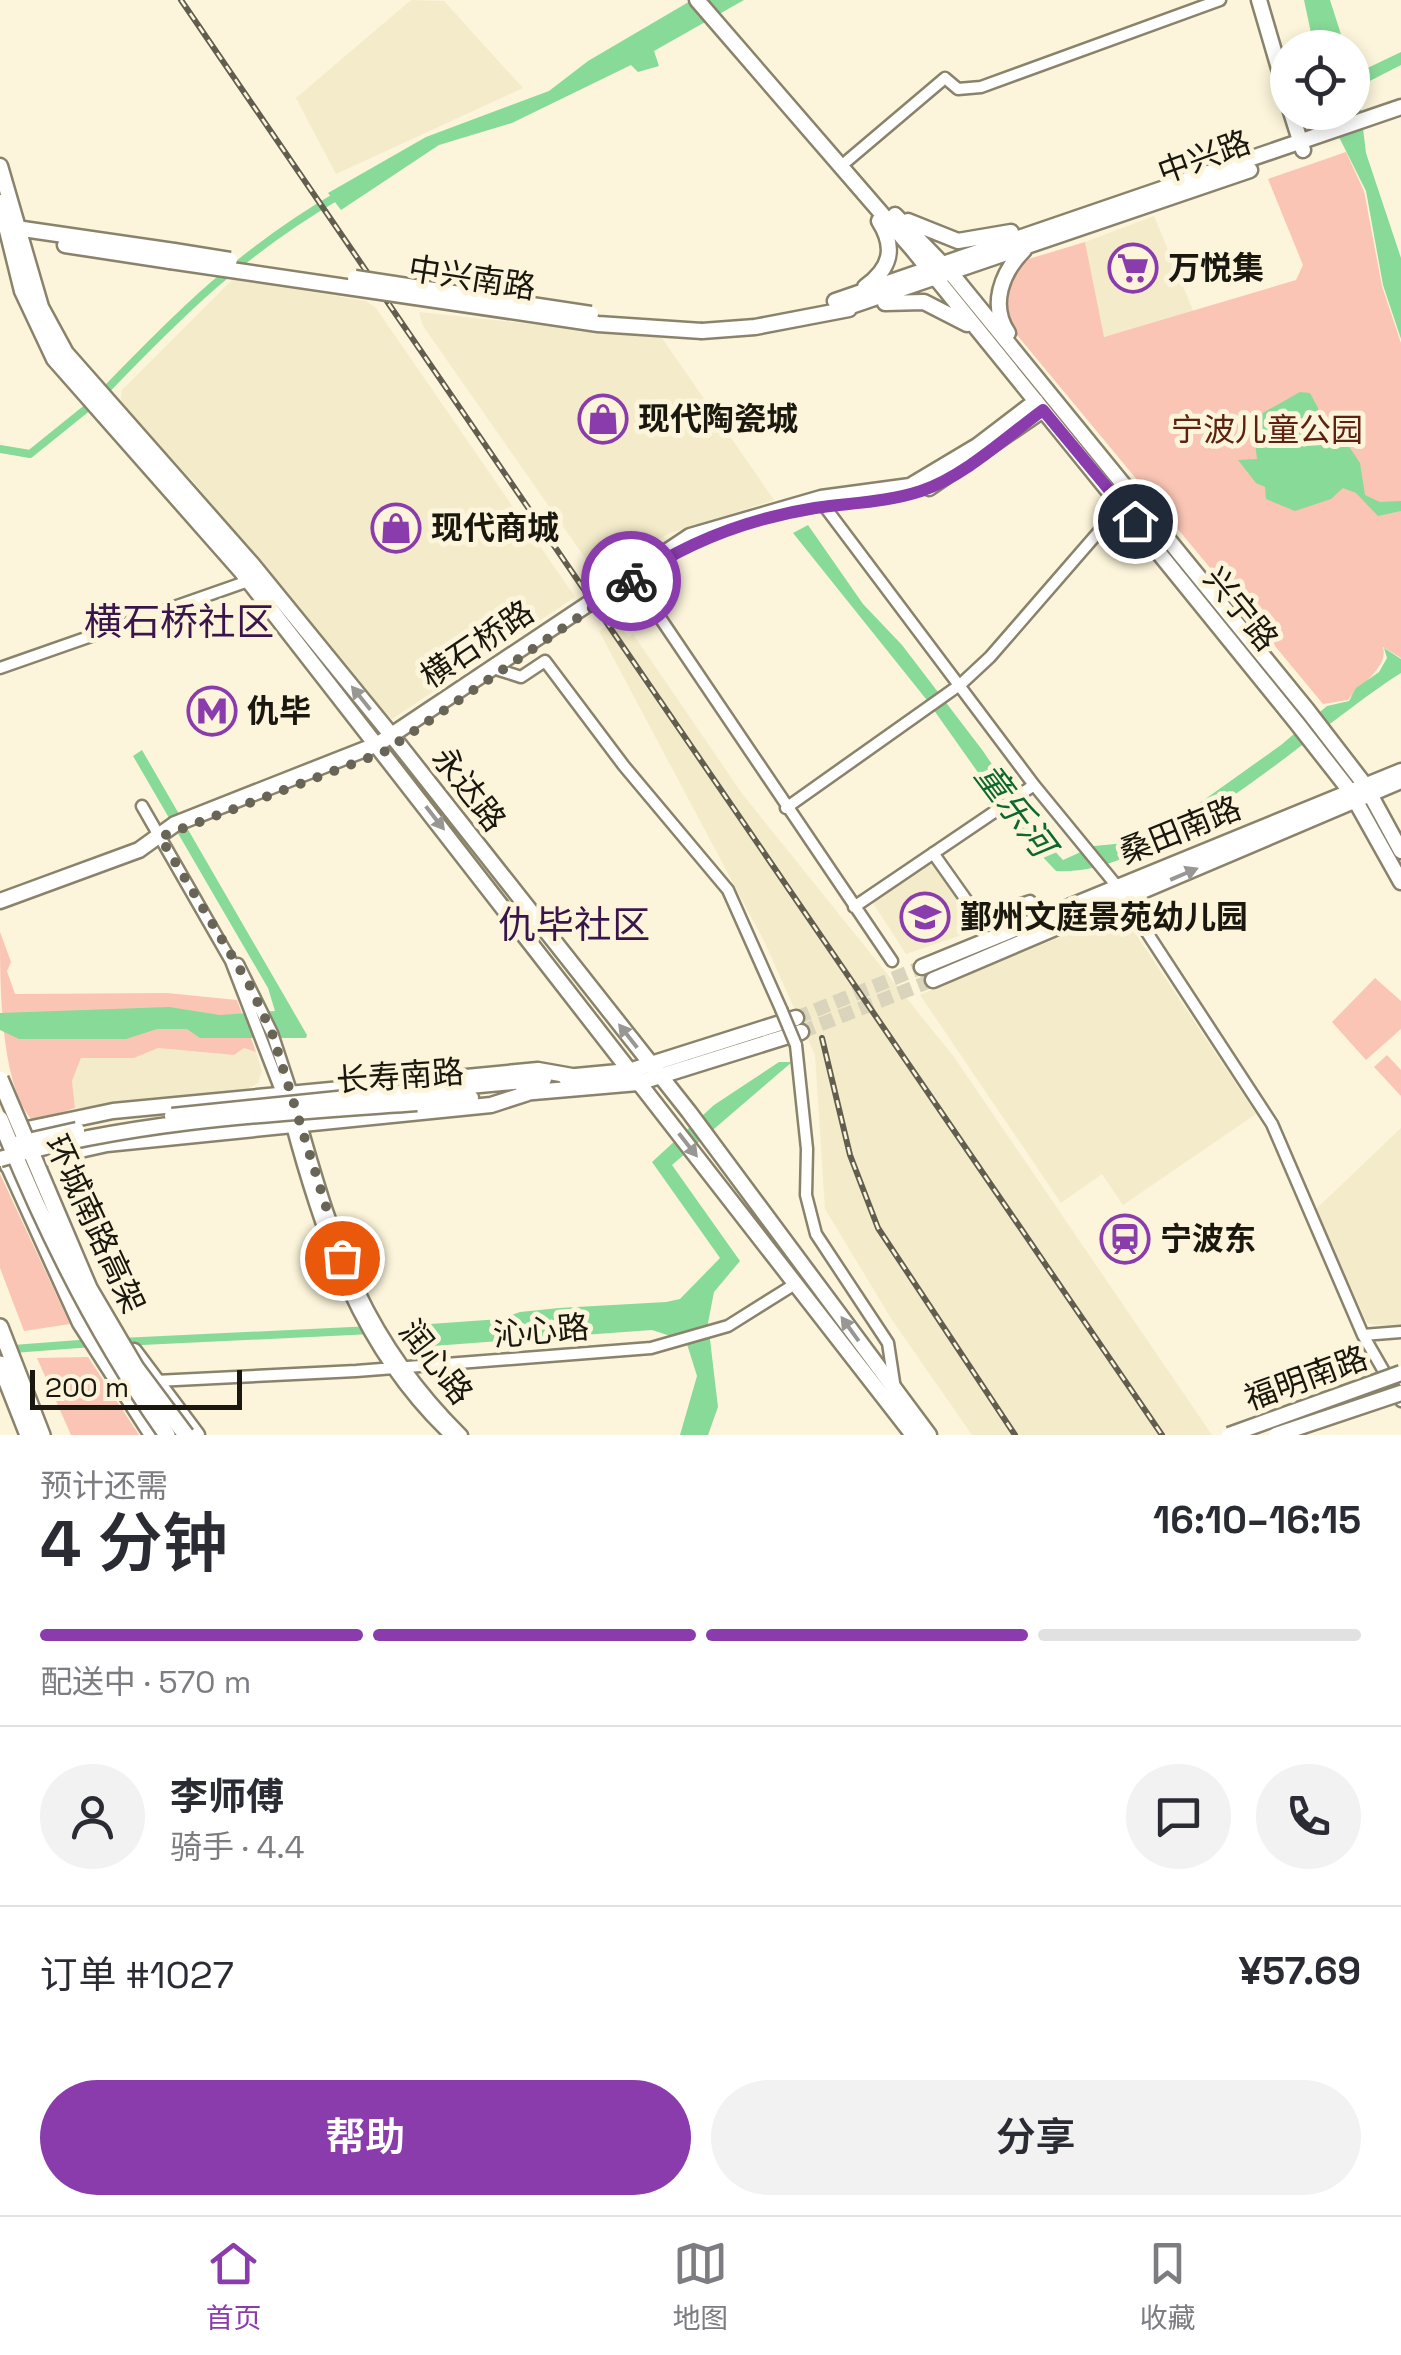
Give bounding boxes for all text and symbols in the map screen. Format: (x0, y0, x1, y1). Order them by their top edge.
map controls (1270, 30, 1370, 130)
button: locate (1270, 30, 1370, 130)
street label: 中兴路 (1152, 122, 1256, 192)
supermarket icon: 万悦集 (1107, 242, 1159, 294)
street label: 中兴南路 (406, 248, 538, 308)
place label: 万悦集 (1168, 248, 1264, 288)
shop icon: 现代陶瓷城 (577, 393, 629, 445)
place label: 现代陶瓷城 (638, 399, 798, 439)
park label: 宁波儿童公园 (1171, 410, 1363, 450)
pin (1093, 479, 1178, 564)
icon: home (1108, 494, 1163, 549)
shop icon: 现代商城 (370, 502, 422, 554)
place label: 现代商城 (431, 508, 559, 548)
courier (581, 531, 681, 631)
icon: bike (604, 554, 659, 609)
street label: 兴宁路 (1195, 559, 1287, 659)
street label: 横石桥路 (413, 592, 541, 696)
district label: 横石桥社区 (84, 598, 274, 646)
metro station icon: 仇毕 (186, 685, 238, 737)
one-way arrow (351, 685, 372, 711)
place label: 仇毕 (247, 691, 311, 731)
street label: 永达路 (424, 739, 514, 839)
water label: 童乐河 (966, 755, 1068, 870)
street label: 桑田南路 (1113, 787, 1247, 873)
one-way arrow (424, 805, 444, 831)
one-way arrow (1169, 866, 1199, 882)
school or university icon: 鄞州文庭景苑幼儿园 (899, 891, 951, 943)
place label: 鄞州文庭景苑幼儿园 (960, 897, 1248, 937)
district label: 仇毕社区 (498, 901, 650, 949)
one-way arrow (617, 1023, 638, 1049)
street label: 长寿南路 (335, 1052, 465, 1100)
street label: 环城南路高架 (36, 1129, 154, 1319)
one-way arrow (677, 1132, 698, 1158)
station icon: 宁波东 (1099, 1213, 1151, 1265)
pin (300, 1216, 385, 1301)
place label: 宁波东 (1160, 1219, 1256, 1259)
icon: bag (315, 1231, 370, 1286)
street label: 沁心路 (491, 1307, 591, 1355)
street label: 润心路 (391, 1312, 481, 1412)
one-way arrow (840, 1316, 860, 1342)
street label: 福明南路 (1239, 1337, 1373, 1419)
scale bar (30, 1365, 242, 1410)
text: 200 m (45, 1369, 129, 1405)
text: 预计还需 (40, 1466, 168, 1506)
text: 16:10–16:15 (1153, 1496, 1361, 1544)
text: 4 分钟 (40, 1502, 228, 1585)
text: 配送中 · 570 m (40, 1662, 251, 1702)
button: person (40, 1764, 145, 1869)
button: chat (1126, 1764, 1231, 1869)
button: phone (1256, 1764, 1361, 1869)
text: 李师傅 (170, 1773, 284, 1821)
text: 骑手 · 4.4 (170, 1827, 305, 1867)
text: ¥57.69 (1239, 1947, 1361, 1995)
text: 订单 #1027 (40, 1951, 234, 1999)
button: 帮助 (40, 2080, 691, 2195)
button: 分享 (711, 2080, 1361, 2195)
tab: 首页 (205, 2236, 262, 2336)
tab: 地图 (672, 2236, 729, 2336)
tab: 收藏 (1139, 2236, 1196, 2336)

